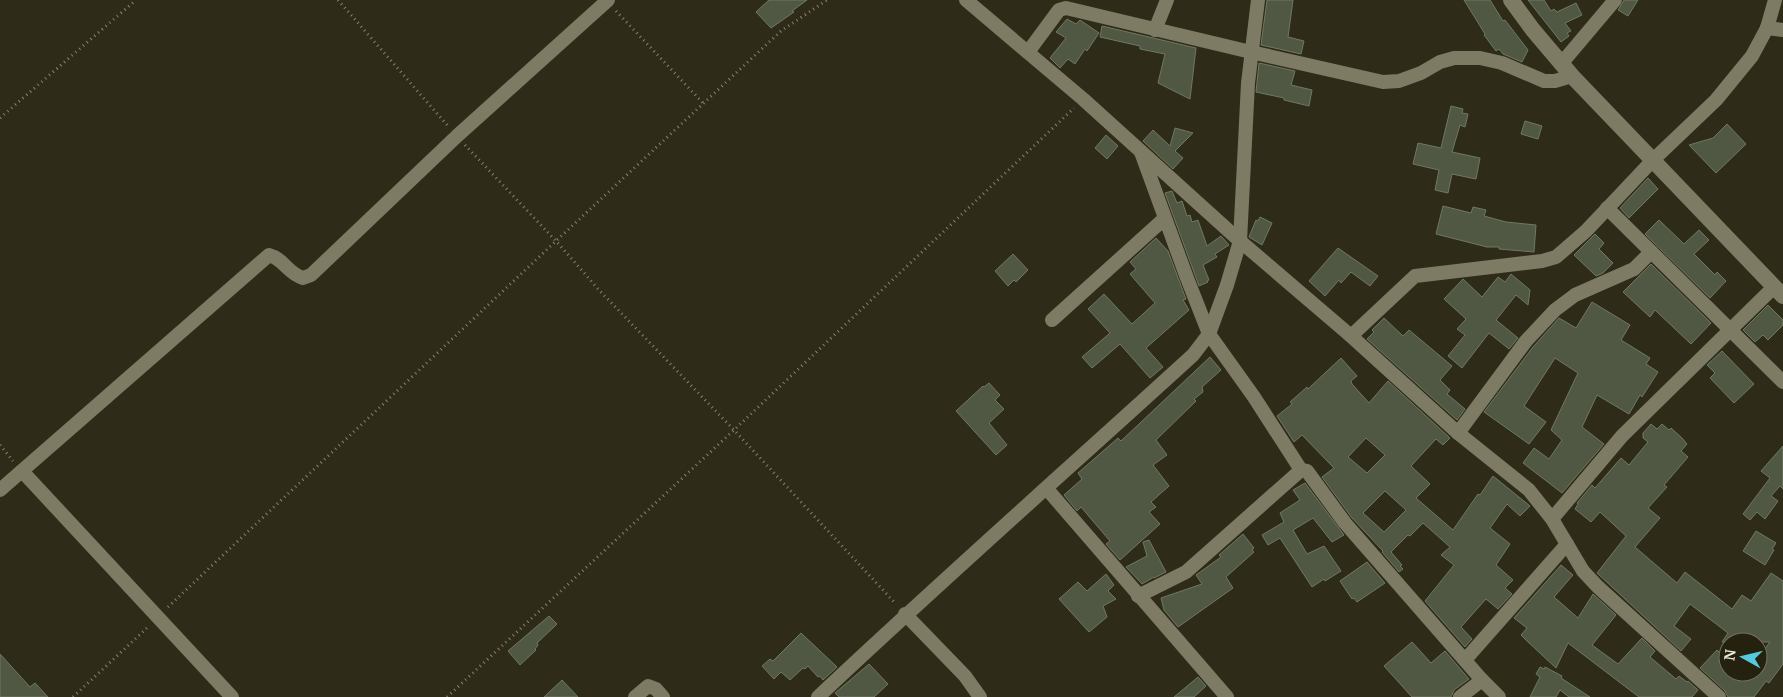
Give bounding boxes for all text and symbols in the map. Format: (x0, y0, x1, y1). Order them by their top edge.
north arrow (1718, 632, 1768, 682)
text: N (1720, 648, 1740, 662)

